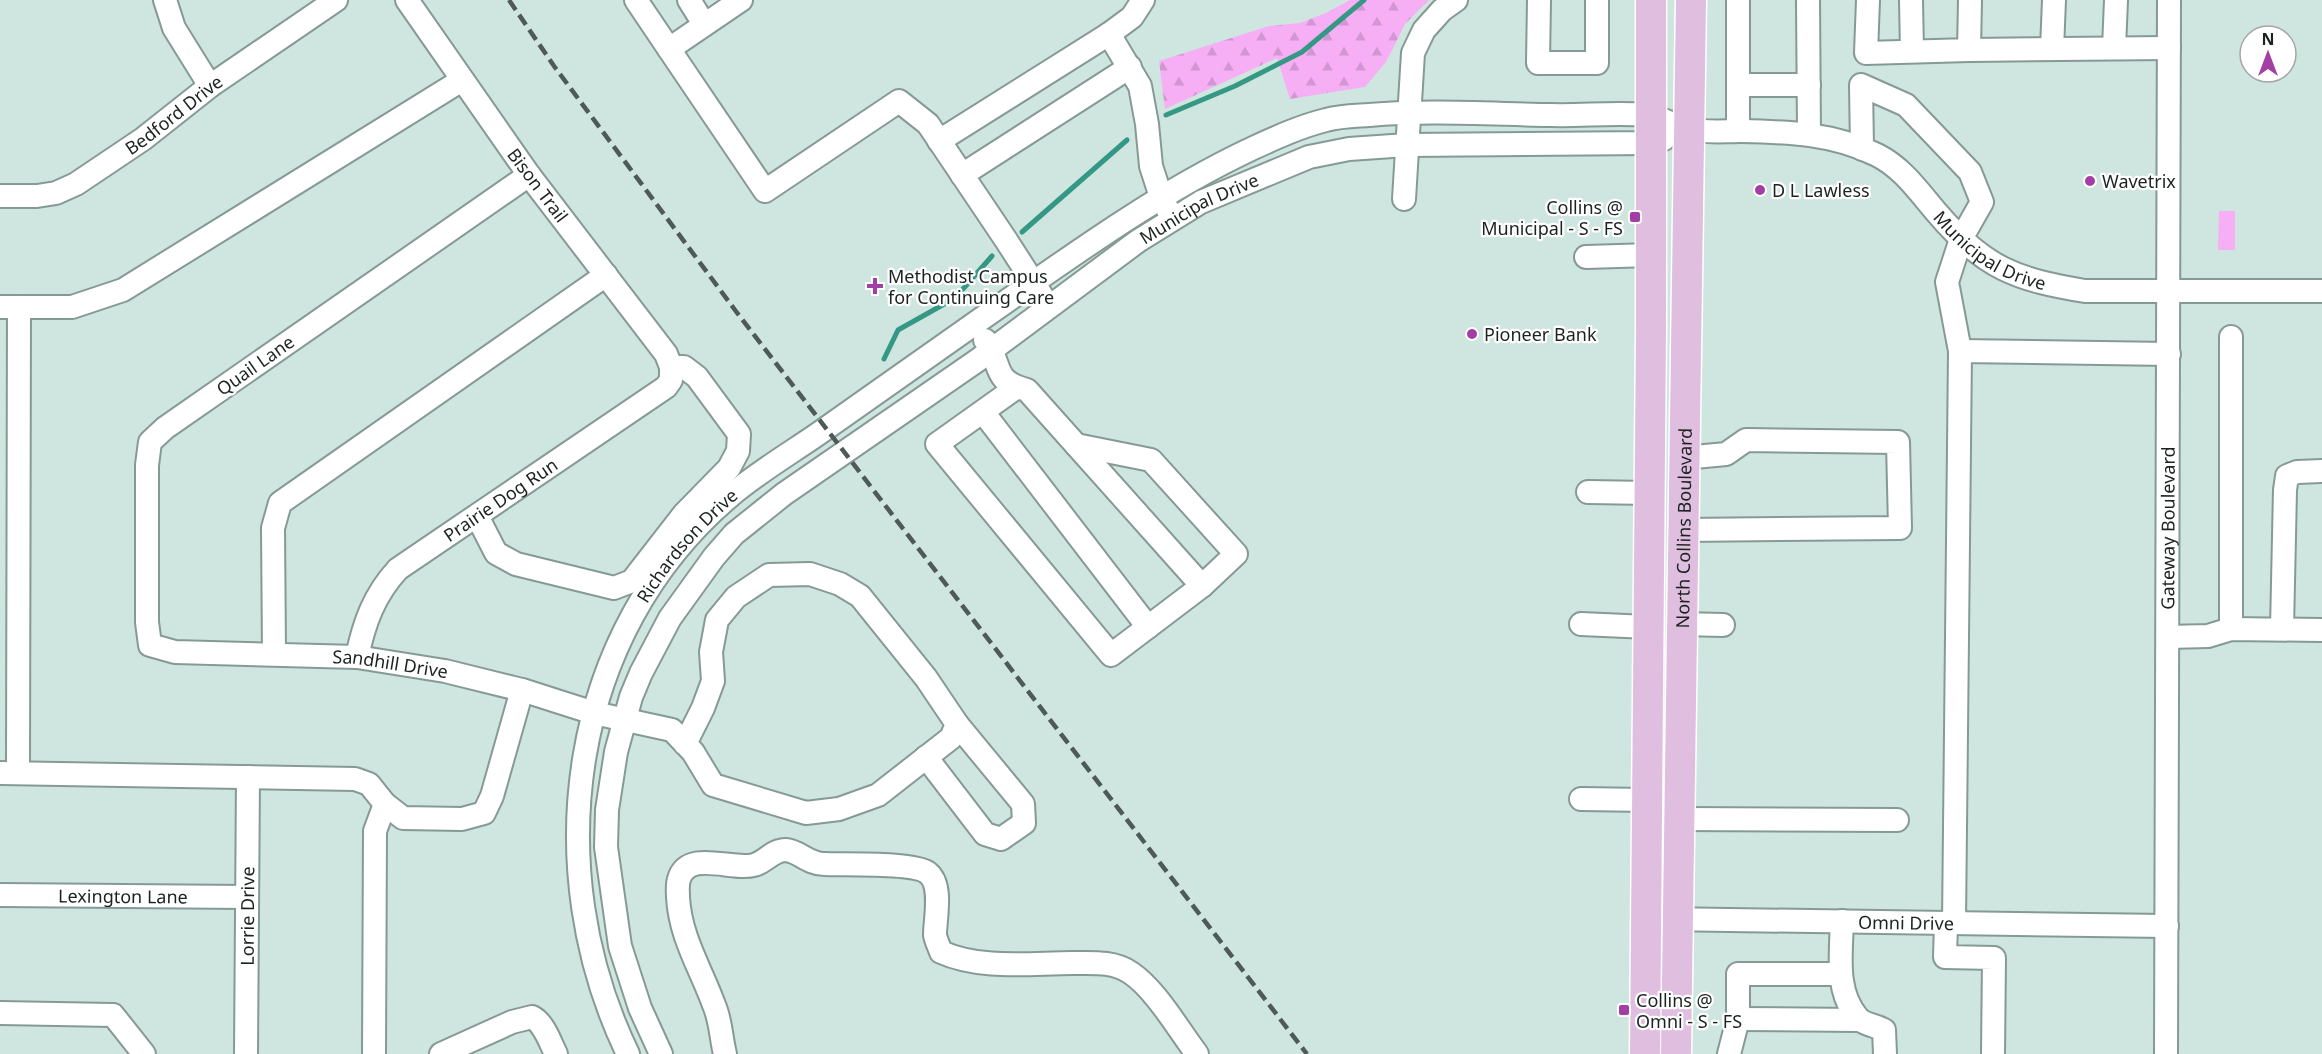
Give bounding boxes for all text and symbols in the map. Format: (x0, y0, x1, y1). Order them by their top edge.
north arrow (2238, 24, 2298, 84)
text: N (2261, 28, 2275, 50)
street label: Bedford Drive (120, 69, 227, 160)
street label: Bison Trail (502, 143, 574, 227)
street label: Municipal Drive (1135, 167, 1262, 249)
place label: Wavetrix (2102, 169, 2176, 193)
marker: Wavetrix (2083, 174, 2097, 188)
place label: D L Lawless (1772, 178, 1870, 202)
marker: D L Lawless (1753, 183, 1767, 197)
place label: Collins @ Municipal - S - FS (1481, 195, 1623, 240)
street label: Municipal Drive (1928, 206, 2049, 295)
marker: Collins @ Municipal - S - FS (1628, 210, 1642, 224)
place label: Methodist Campus for Continuing Care (888, 264, 1054, 309)
marker: Methodist Campus for Continuing Care (866, 277, 884, 295)
place label: Pioneer Bank (1484, 322, 1597, 346)
marker: Pioneer Bank (1465, 327, 1479, 341)
street label: Quail Lane (211, 329, 299, 401)
street label: North Collins Boulevard (1670, 428, 1697, 629)
street label: Gateway Boulevard (2155, 446, 2180, 610)
street label: Prairie Dog Run (439, 452, 562, 547)
street label: Richardson Drive (631, 483, 742, 607)
street label: Sandhill Drive (332, 644, 450, 683)
street label: Lorrie Drive (235, 866, 259, 966)
street label: Lexington Lane (58, 883, 188, 909)
street label: Omni Drive (1858, 910, 1954, 935)
place label: Collins @ Omni - S - FS (1636, 988, 1742, 1033)
marker: Collins @ Omni - S - FS (1617, 1003, 1631, 1017)

